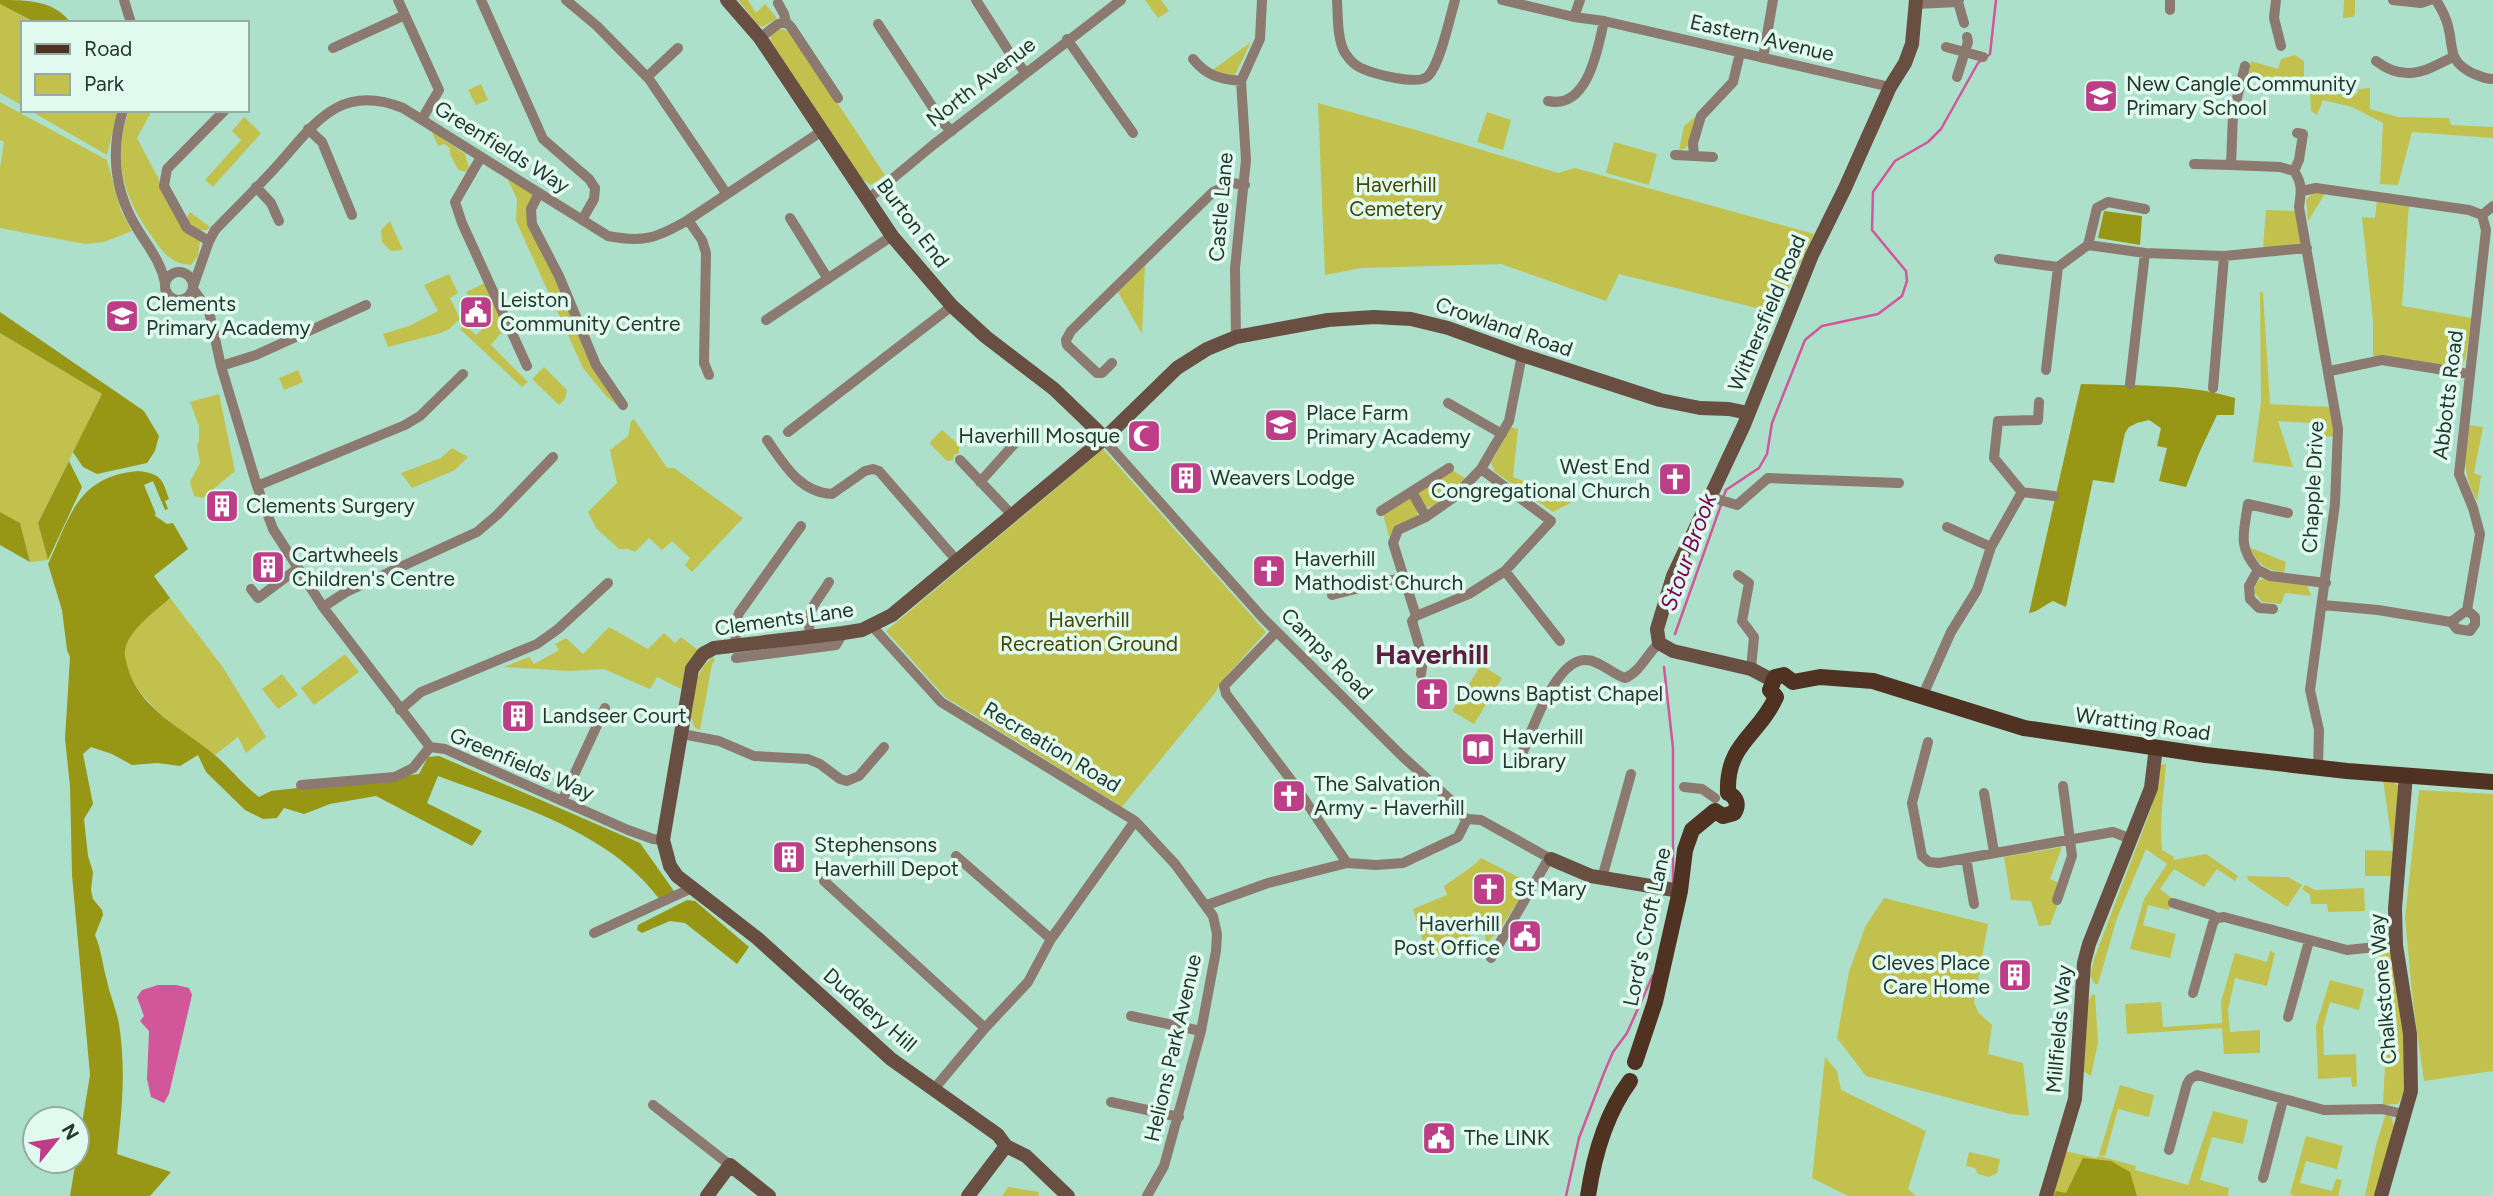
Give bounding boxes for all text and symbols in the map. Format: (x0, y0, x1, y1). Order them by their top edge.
street label: Eastern Avenue (1688, 9, 1837, 66)
legend (21, 21, 248, 112)
street label: North Avenue (921, 31, 1040, 132)
text: Road (84, 36, 132, 61)
text: Park (84, 71, 125, 96)
place label: New Cangle Community Primary School (2126, 71, 2357, 120)
school or university icon: New Cangle Community Primary School (2082, 77, 2120, 115)
street label: Greenfields Way (430, 95, 574, 198)
street label: Castle Lane (1203, 151, 1238, 263)
park label: Haverhill Cemetery (1349, 172, 1443, 221)
street label: Burton End (872, 173, 955, 272)
street label: Withersfield Road (1722, 231, 1811, 395)
place label: Leiston Community Centre (500, 287, 680, 336)
place label: Clements Primary Academy (146, 291, 311, 340)
street label: Crowland Road (1432, 291, 1576, 362)
public building icon: Leiston Community Centre (457, 293, 495, 331)
school or university icon: Clements Primary Academy (103, 297, 141, 335)
street label: Abbotts Road (2427, 329, 2468, 461)
place label: Place Farm Primary Academy (1306, 400, 1471, 449)
school or university icon: Place Farm Primary Academy (1262, 406, 1300, 444)
mosque icon: Haverhill Mosque (1125, 417, 1163, 455)
street label: Chapple Drive (2297, 420, 2328, 554)
place label: Haverhill Mosque (958, 423, 1120, 448)
place label: West End Congregational Church (1431, 454, 1650, 503)
building icon: Weavers Lodge (1167, 459, 1205, 497)
church icon: West End Congregational Church (1656, 460, 1694, 498)
place label: Weavers Lodge (1210, 465, 1355, 490)
building icon: Clements Surgery (203, 487, 241, 525)
water label: Stour Brook (1654, 489, 1722, 614)
place label: Clements Surgery (246, 493, 415, 518)
place label: Cartwheels Children's Centre (292, 542, 455, 591)
place label: Haverhill Mathodist Church (1294, 546, 1463, 595)
building icon: Cartwheels Children's Centre (249, 548, 287, 586)
church icon: Haverhill Mathodist Church (1250, 552, 1288, 590)
street label: Clements Lane (713, 596, 855, 641)
street label: Camps Road (1276, 603, 1378, 705)
park label: Haverhill Recreation Ground (1000, 607, 1178, 656)
district label: Haverhill (1375, 637, 1489, 671)
church icon: Downs Baptist Chapel (1413, 675, 1451, 713)
place label: Downs Baptist Chapel (1456, 681, 1663, 706)
street label: Recreation Road (979, 696, 1125, 797)
building icon: Landseer Court (499, 697, 537, 735)
street label: Wratting Road (2074, 702, 2212, 745)
place label: Landseer Court (542, 703, 687, 728)
street label: Greenfields Way (446, 722, 598, 805)
place label: Haverhill Library (1502, 724, 1583, 773)
library icon: Haverhill Library (1459, 730, 1497, 768)
place label: The Salvation Army - Haverhill (1314, 771, 1465, 820)
church icon: The Salvation Army - Haverhill (1270, 777, 1308, 815)
place label: Stephensons Haverhill Depot (814, 832, 959, 881)
building icon: Stephensons Haverhill Depot (770, 838, 808, 876)
street label: Lord's Croft Lane (1617, 845, 1676, 1009)
church icon: St Mary (1470, 870, 1508, 908)
place label: St Mary (1514, 876, 1587, 901)
place label: Haverhill Post Office (1393, 911, 1500, 960)
street label: Chalkstone Way (2363, 912, 2402, 1066)
public building icon: Haverhill Post Office (1506, 917, 1544, 955)
place label: Cleves Place Care Home (1872, 950, 1990, 999)
street label: Helions Park Avenue (1139, 952, 1206, 1144)
building icon: Cleves Place Care Home (1996, 956, 2034, 994)
street label: Duddery Hill (819, 962, 922, 1057)
street label: Millfields Way (2040, 964, 2077, 1094)
north arrow (21, 1105, 91, 1175)
public building icon: The LINK (1420, 1119, 1458, 1157)
text: N (57, 1120, 84, 1144)
place label: The LINK (1464, 1125, 1550, 1150)

